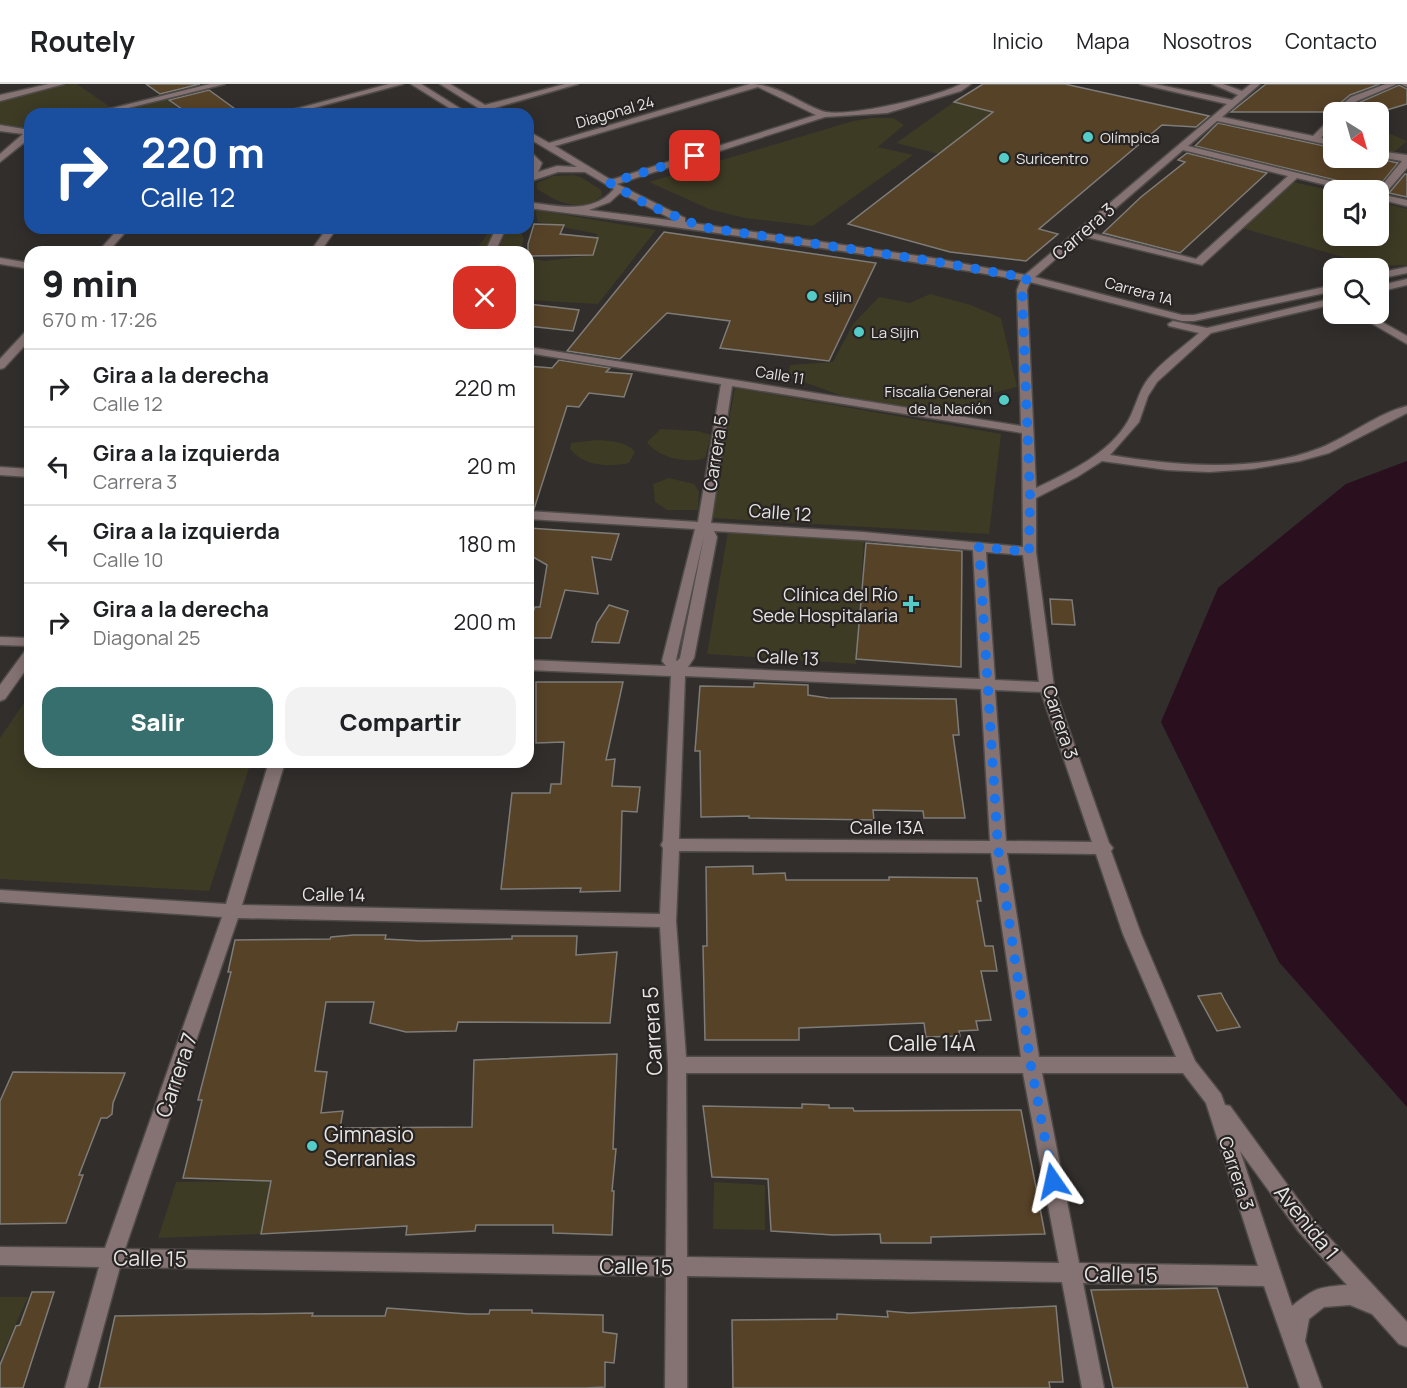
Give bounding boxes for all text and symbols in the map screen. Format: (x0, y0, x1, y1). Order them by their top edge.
text: Routely (30, 22, 135, 60)
text: Inicio (992, 27, 1043, 55)
text: Mapa (1076, 27, 1130, 55)
text: Nosotros (1163, 27, 1252, 55)
text: Contacto (1285, 27, 1377, 55)
street label: Diagonal 24 (573, 91, 657, 133)
north arrow (1323, 102, 1389, 168)
map controls (1323, 102, 1389, 324)
text: 220 m (141, 123, 265, 181)
place label: Olímpica (1100, 127, 1160, 148)
pin (669, 130, 720, 181)
marker: Olímpica (1081, 130, 1095, 144)
icon: right (42, 132, 120, 210)
icon: arrive (678, 139, 711, 172)
place label: Suricentro (1016, 148, 1089, 169)
marker: Suricentro (997, 151, 1011, 165)
text: Calle 12 (141, 178, 235, 215)
button: sound (1323, 180, 1389, 246)
street label: Carrera 3 (1046, 197, 1120, 265)
button: search (1323, 258, 1389, 324)
text: 9 min (42, 259, 138, 308)
button: close (453, 266, 516, 329)
street label: Carrera 1A (1102, 272, 1176, 310)
place label: sijin (824, 286, 852, 307)
marker: sijin (805, 289, 819, 303)
text: 670 m · 17:26 (42, 306, 158, 333)
place label: La Sijin (871, 322, 919, 343)
marker: La Sijin (852, 325, 866, 339)
text: Gira a la derecha (93, 360, 269, 390)
street label: Calle 11 (754, 361, 806, 389)
icon: right (42, 372, 75, 405)
text: 220 m (454, 373, 516, 403)
place label: Fiscalía General de la Nación (884, 381, 992, 419)
text: Calle 12 (93, 390, 163, 417)
marker: Fiscalía General de la Nación (997, 393, 1011, 407)
street label: Carrera 5 (697, 413, 733, 493)
text: Gira a la izquierda (93, 438, 280, 468)
icon: left (42, 450, 75, 483)
text: 20 m (467, 451, 516, 481)
text: Carrera 3 (93, 468, 177, 495)
street label: Calle 12 (748, 498, 812, 526)
text: Gira a la izquierda (93, 516, 280, 546)
icon: left (42, 528, 75, 561)
text: 180 m (458, 529, 516, 559)
text: Calle 10 (93, 546, 163, 573)
place label: Clínica del Río Sede Hospitalaria (752, 582, 898, 627)
text: Gira a la derecha (93, 594, 269, 624)
marker: Clínica del Río Sede Hospitalaria (902, 595, 920, 613)
icon: right (42, 606, 75, 639)
text: 200 m (454, 607, 516, 637)
text: Diagonal 25 (93, 624, 201, 651)
street label: Calle 13 (756, 643, 820, 671)
street label: Carrera 3 (1038, 682, 1084, 762)
button: Salir (42, 687, 273, 756)
button: Compartir (285, 687, 516, 756)
street label: Calle 13A (850, 815, 924, 839)
street label: Calle 14 (302, 881, 366, 907)
street label: Carrera 5 (636, 986, 668, 1076)
street label: Carrera 7 (149, 1029, 203, 1121)
street label: Calle 14A (888, 1029, 976, 1057)
place label: Gimnasio Serranias (324, 1120, 416, 1172)
street label: Carrera 3 (1214, 1133, 1260, 1213)
marker: Gimnasio Serranias (305, 1139, 319, 1153)
position arrow (1021, 1149, 1085, 1213)
street label: Avenida 1 (1268, 1179, 1346, 1265)
street label: Calle 15 (113, 1243, 187, 1273)
street label: Calle 15 (599, 1251, 673, 1281)
street label: Calle 15 (1084, 1259, 1158, 1289)

